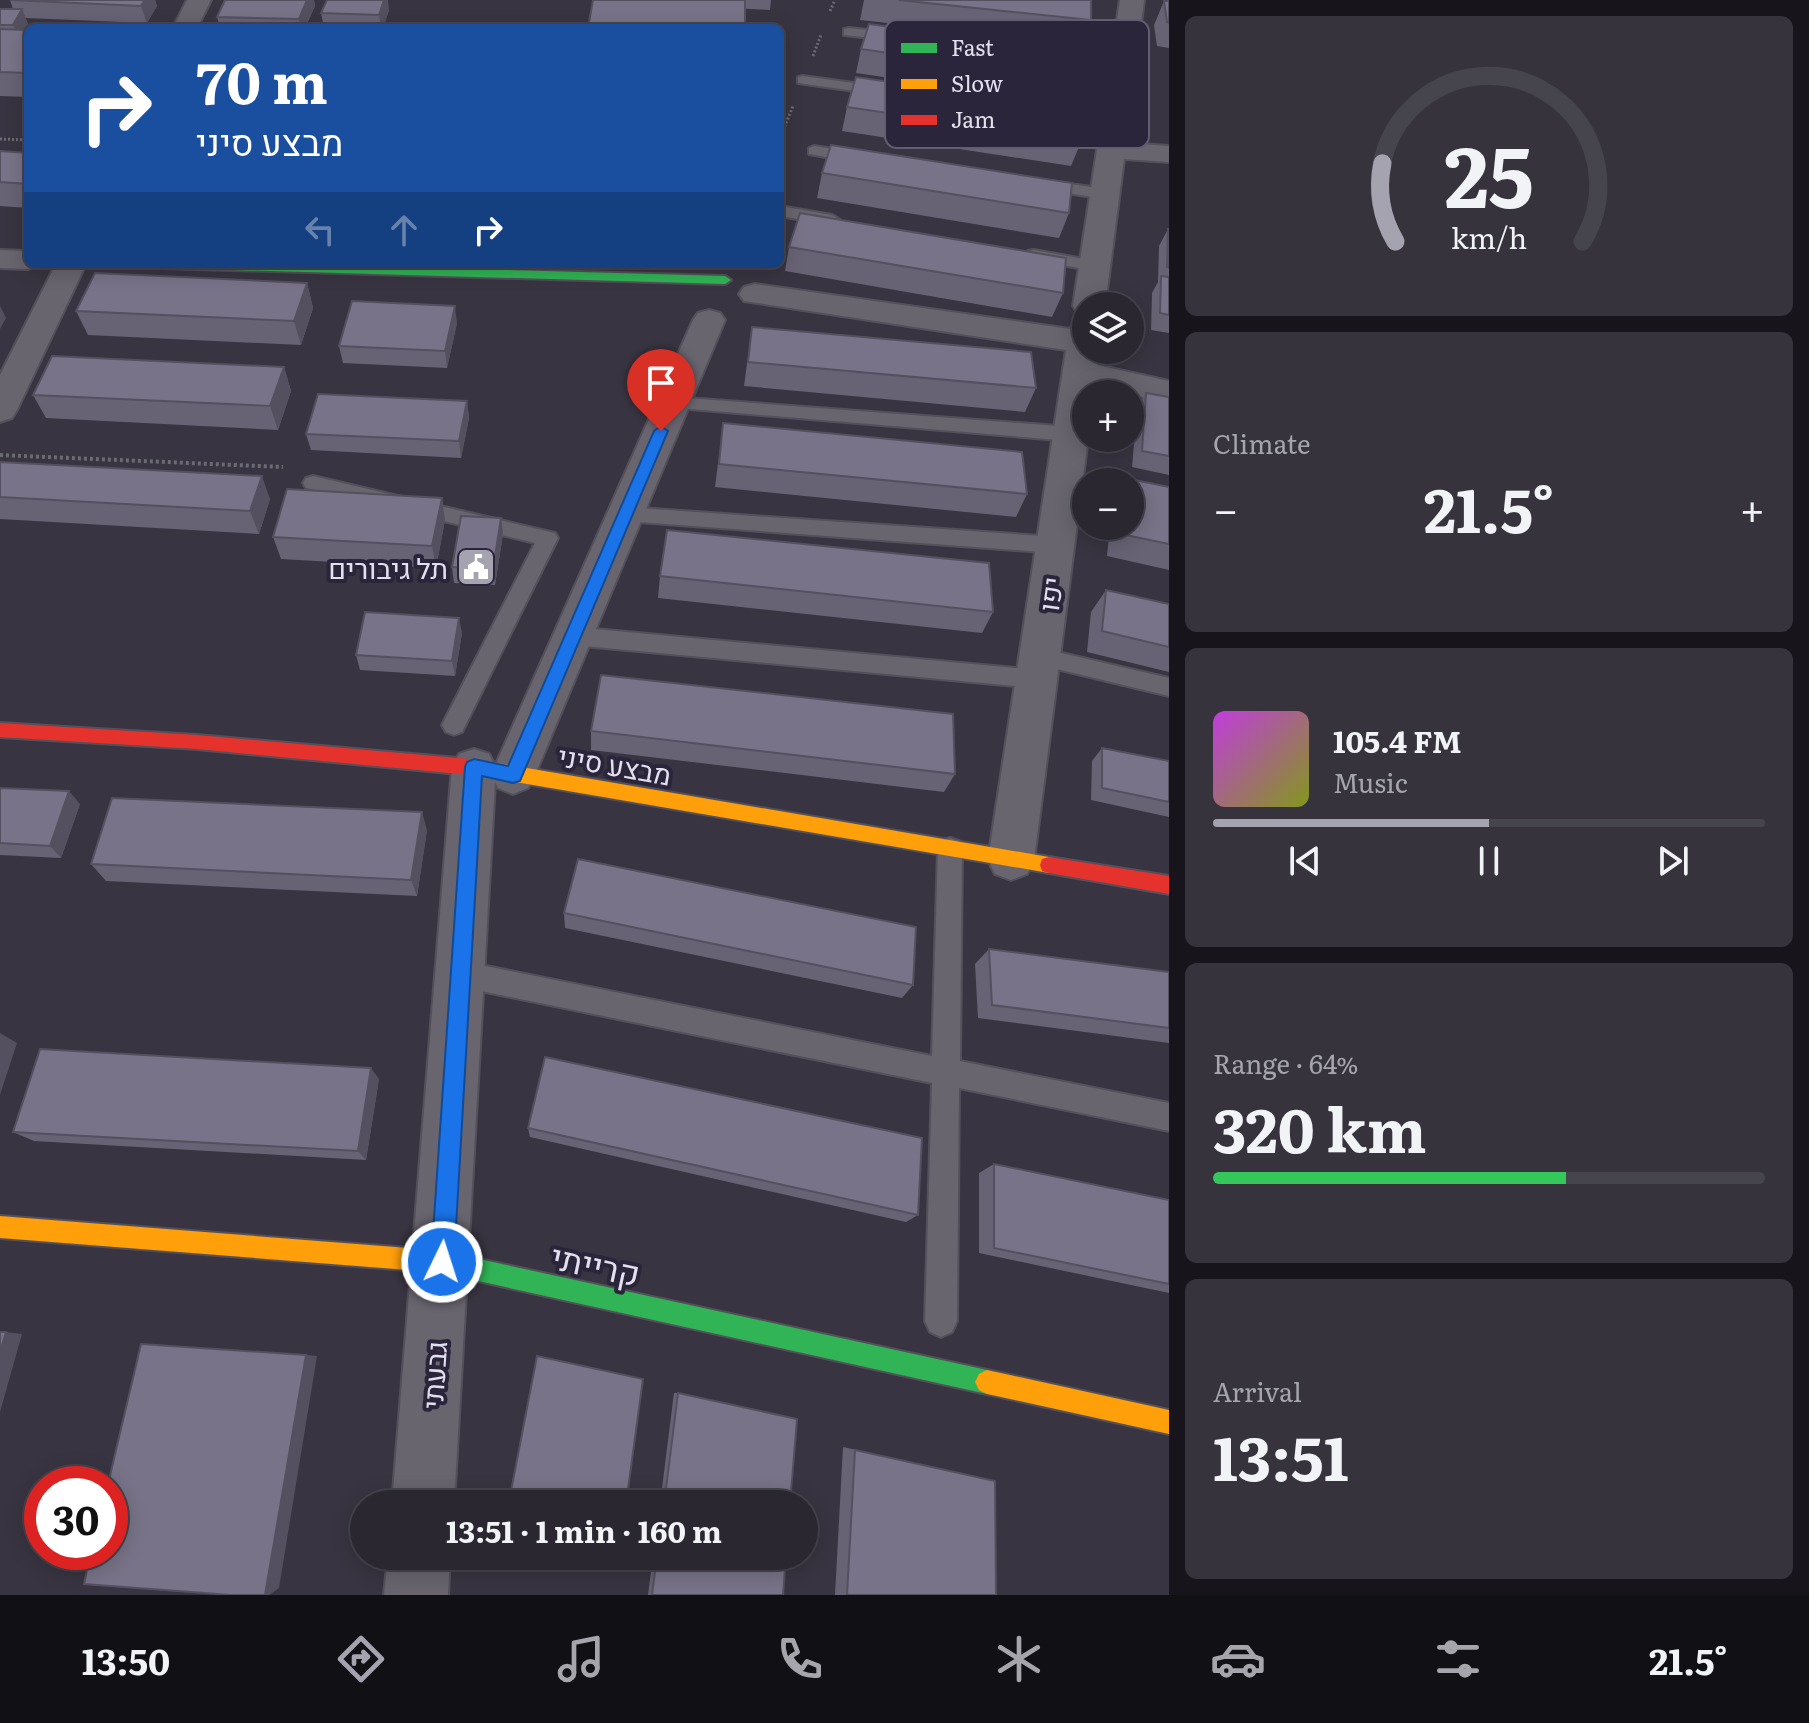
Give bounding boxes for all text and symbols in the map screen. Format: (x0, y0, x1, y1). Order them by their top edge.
legend (885, 20, 1149, 148)
text: Fast (951, 30, 994, 63)
text: 70 m (196, 38, 328, 121)
icon: right (64, 56, 168, 160)
text: Slow (951, 66, 1003, 99)
text: Jam (951, 102, 995, 135)
text: 25 (1444, 109, 1534, 233)
text: מבצע סיני (196, 114, 343, 167)
icon: left (298, 208, 342, 252)
icon: ahead (382, 208, 426, 252)
icon: right (466, 208, 510, 252)
text: km/h (1451, 215, 1527, 258)
map controls (1072, 292, 1144, 540)
button: layers (1072, 292, 1144, 364)
pin (627, 349, 695, 431)
icon: arrive (639, 361, 683, 405)
button: + (1072, 380, 1144, 452)
text: Climate (1213, 423, 1311, 462)
text: 21.5° (1424, 462, 1554, 551)
button: − (1072, 468, 1144, 540)
text: − (1213, 474, 1239, 540)
text: + (1739, 474, 1765, 540)
place label: תל גיבורים (328, 546, 448, 588)
public building icon: תל גיבורים (455, 546, 497, 588)
street label: יפו (1026, 574, 1072, 614)
text: 105.4 FM (1333, 718, 1462, 762)
street label: מבצע סיני (555, 733, 675, 795)
text: Music (1333, 762, 1408, 801)
icon: previous (1283, 839, 1327, 883)
icon: pause (1467, 839, 1511, 883)
icon: next (1651, 839, 1695, 883)
text: Range · 64% (1213, 1043, 1358, 1082)
text: 320 km (1213, 1082, 1427, 1171)
position arrow (400, 1220, 484, 1304)
street label: קרייתי (547, 1229, 645, 1297)
street label: גבעתי (410, 1340, 456, 1410)
text: Arrival (1213, 1371, 1302, 1410)
text: 13:51 (1213, 1410, 1349, 1499)
speed limit sign: 30 (24, 1466, 128, 1570)
text: 13:51 · 1 min · 160 m (446, 1508, 722, 1552)
icon: directions (333, 1631, 389, 1687)
icon: music (553, 1631, 609, 1687)
icon: phone (772, 1631, 828, 1687)
icon: climate (991, 1631, 1047, 1687)
icon: car (1210, 1631, 1266, 1687)
icon: filters (1430, 1631, 1486, 1687)
text: 13:50 (82, 1633, 170, 1686)
text: 21.5° (1649, 1633, 1727, 1686)

